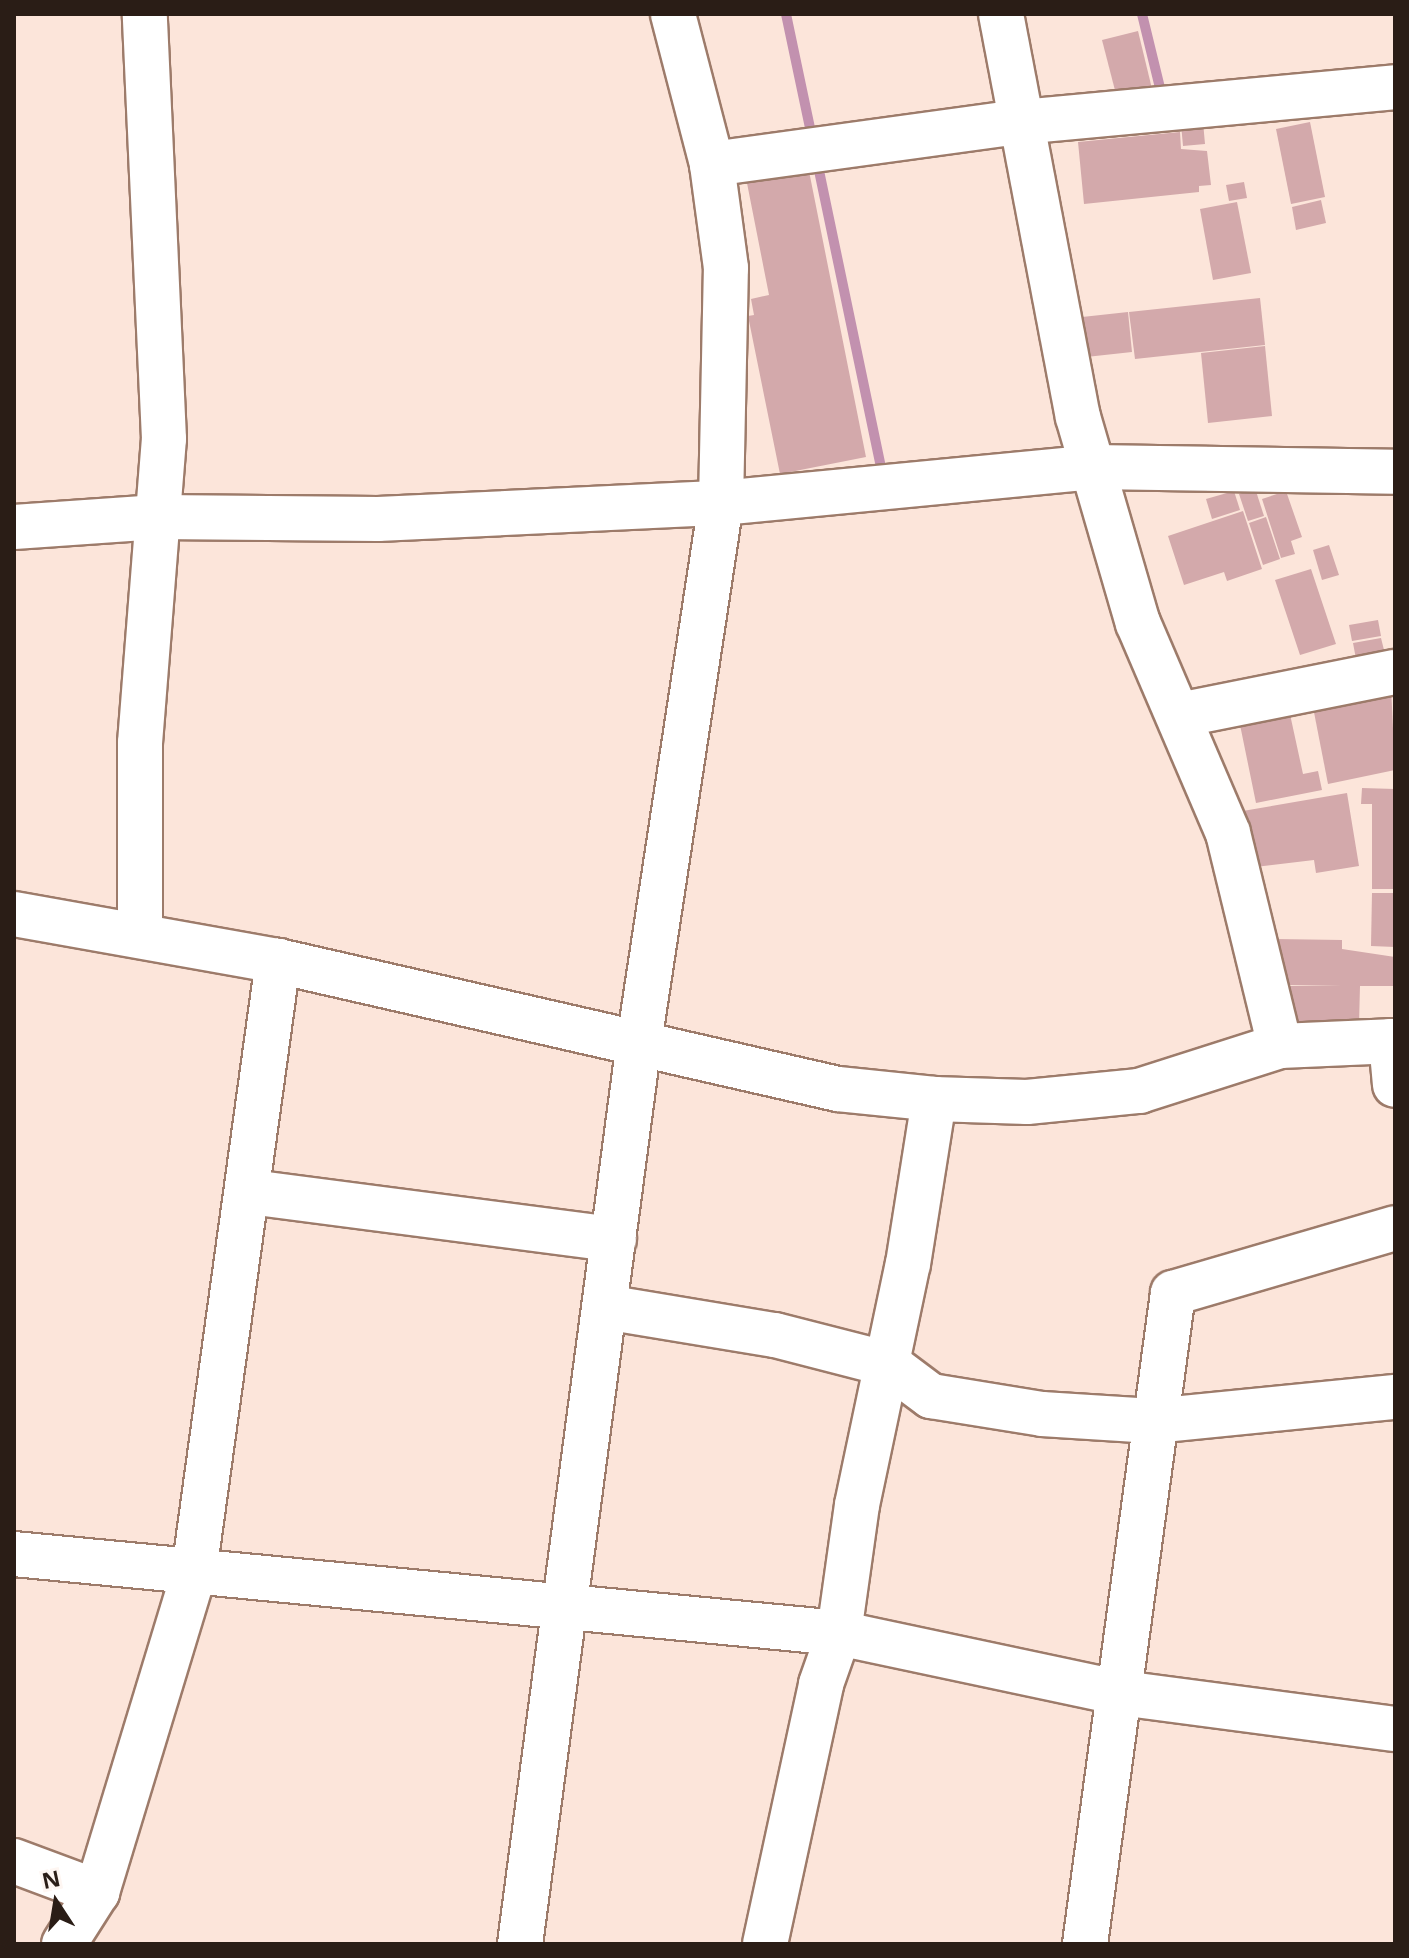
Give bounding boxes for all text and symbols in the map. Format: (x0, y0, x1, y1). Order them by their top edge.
north arrow (16, 1862, 96, 1942)
text: N (39, 1862, 63, 1895)

